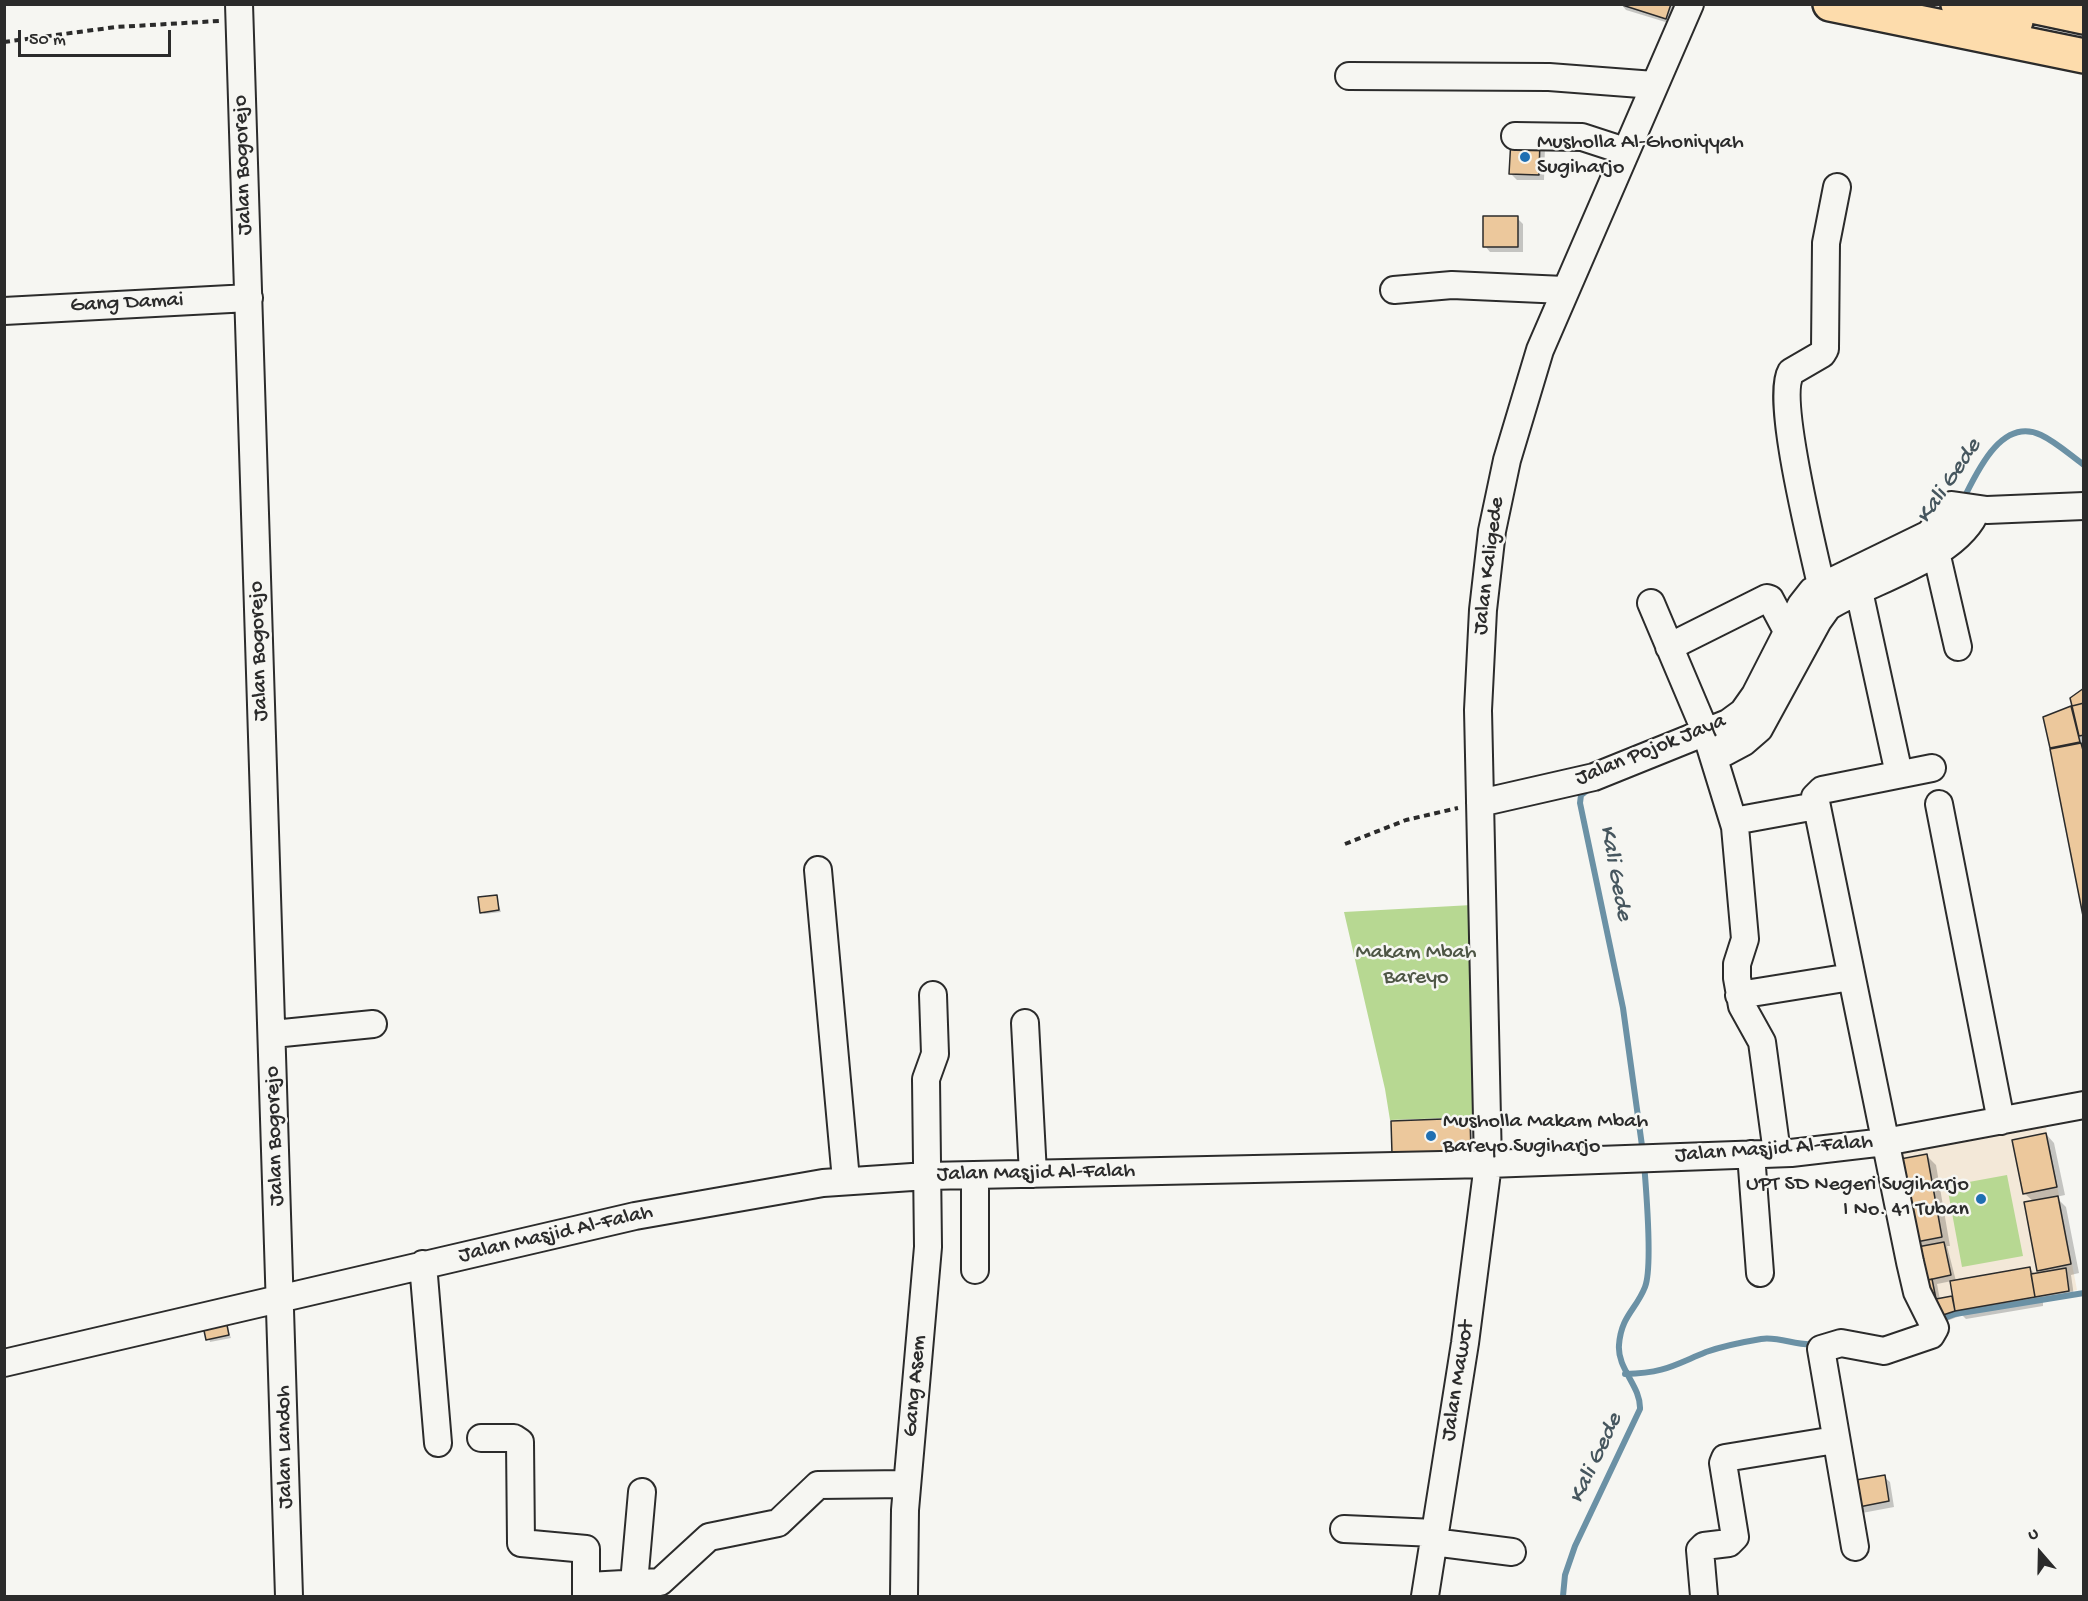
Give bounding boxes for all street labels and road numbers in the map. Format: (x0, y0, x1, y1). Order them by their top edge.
street label: Jalan Bogorejo (228, 95, 260, 235)
street label: Gang Damai (70, 288, 184, 320)
street label: Jalan Kaligede (1468, 496, 1512, 636)
street label: Jalan Bogorejo (244, 581, 276, 721)
street label: Jalan Pojok Jaya (1572, 709, 1730, 793)
street label: Jalan Bogorejo (260, 1066, 292, 1206)
street label: Jalan Masjid Al-Falah (1674, 1130, 1874, 1170)
street label: Jalan Masjid Al-Falah (937, 1159, 1135, 1189)
street label: Jalan Masjid Al-Falah (456, 1200, 656, 1270)
street label: Jalan Mawot (1436, 1319, 1482, 1443)
street label: Gang Asem (898, 1334, 934, 1438)
street label: Jalan Landoh (272, 1385, 300, 1509)

